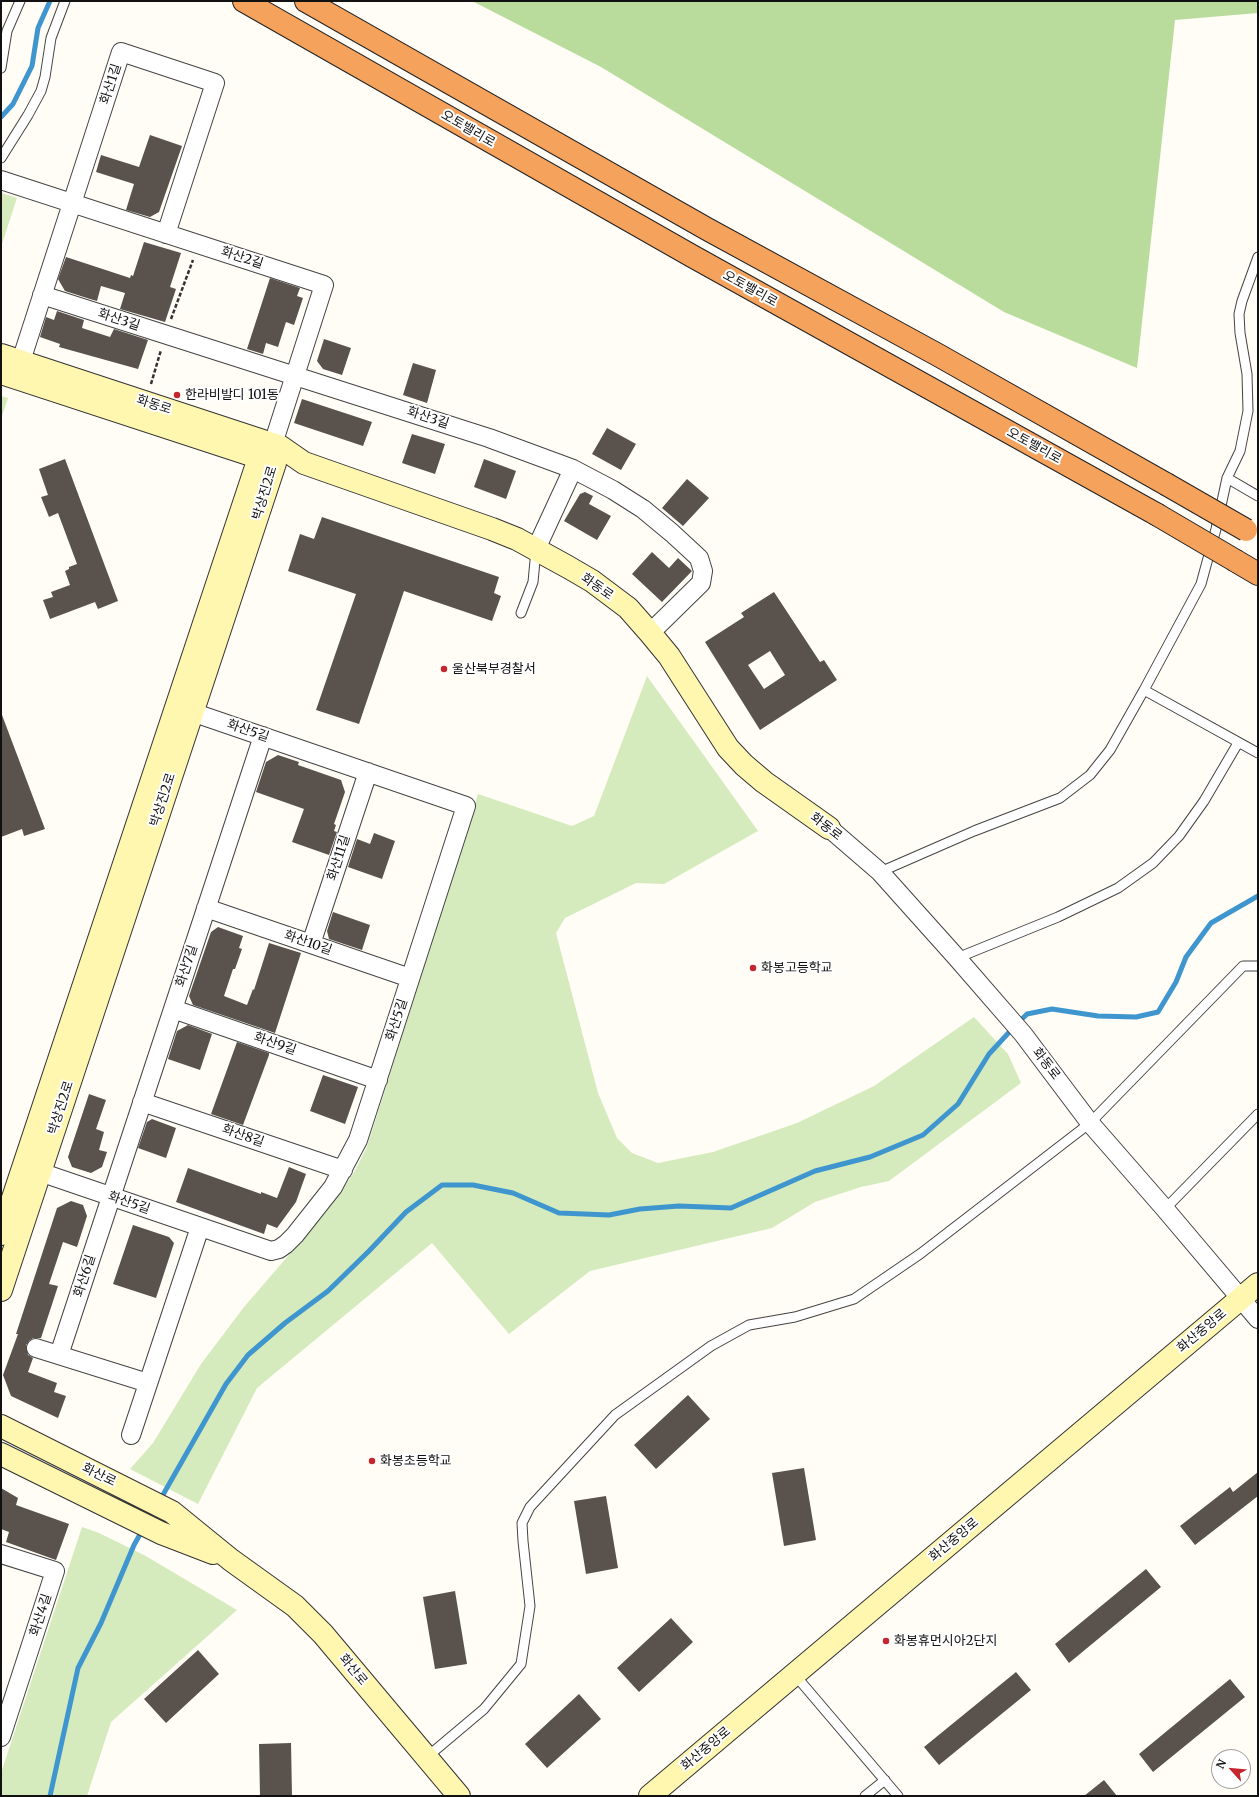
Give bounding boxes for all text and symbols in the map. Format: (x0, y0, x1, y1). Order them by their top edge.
street label: 화산1길 (97, 62, 125, 106)
street label: 오토밸리로 (438, 107, 498, 151)
street label: 화산2길 (219, 244, 265, 272)
street label: 오토밸리로 (720, 268, 780, 310)
street label: 화산3길 (96, 306, 142, 334)
place label: 한라비발디 101동 (185, 387, 279, 403)
marker: 한라비발디 101동 (172, 390, 182, 400)
street label: 화동로 (135, 392, 173, 418)
street label: 화산3길 (405, 404, 451, 432)
street label: 오토밸리로 (1004, 425, 1064, 467)
street label: 박상진2로 (249, 464, 281, 522)
street label: 화동로 (578, 570, 616, 604)
place label: 울산북부경찰서 (452, 661, 536, 677)
marker: 울산북부경찰서 (439, 664, 449, 674)
street label: 화산5길 (225, 717, 271, 745)
street label: 박상진2로 (147, 771, 179, 829)
street label: 화동로 (807, 810, 845, 844)
street label: 화산11길 (324, 833, 354, 883)
street label: 화산10길 (282, 928, 334, 958)
street label: 화산7길 (173, 943, 201, 989)
place label: 화봉고등학교 (761, 960, 833, 976)
marker: 화봉고등학교 (748, 963, 758, 973)
street label: 화산5길 (383, 997, 411, 1043)
street label: 화산9길 (252, 1030, 298, 1058)
street label: 화동로 (1029, 1045, 1063, 1083)
street label: 박상진2로 (45, 1079, 77, 1137)
street label: 화산8길 (220, 1122, 266, 1150)
street label: 화산5길 (106, 1189, 152, 1217)
street label: 화산6길 (71, 1253, 99, 1299)
street label: 화산중앙로 (1174, 1306, 1230, 1356)
place label: 화봉초등학교 (380, 1453, 452, 1469)
marker: 화봉초등학교 (367, 1456, 377, 1466)
street label: 화산로 (79, 1460, 119, 1490)
street label: 화산중앙로 (926, 1515, 982, 1565)
street label: 화산4길 (27, 1592, 55, 1638)
place label: 화봉휴먼시아2단지 (894, 1633, 997, 1649)
marker: 화봉휴먼시아2단지 (881, 1636, 891, 1646)
street label: 화산로 (335, 1651, 371, 1689)
street label: 화산중앙로 (678, 1724, 734, 1774)
north arrow (1211, 1749, 1251, 1789)
text: N (1213, 1757, 1229, 1771)

